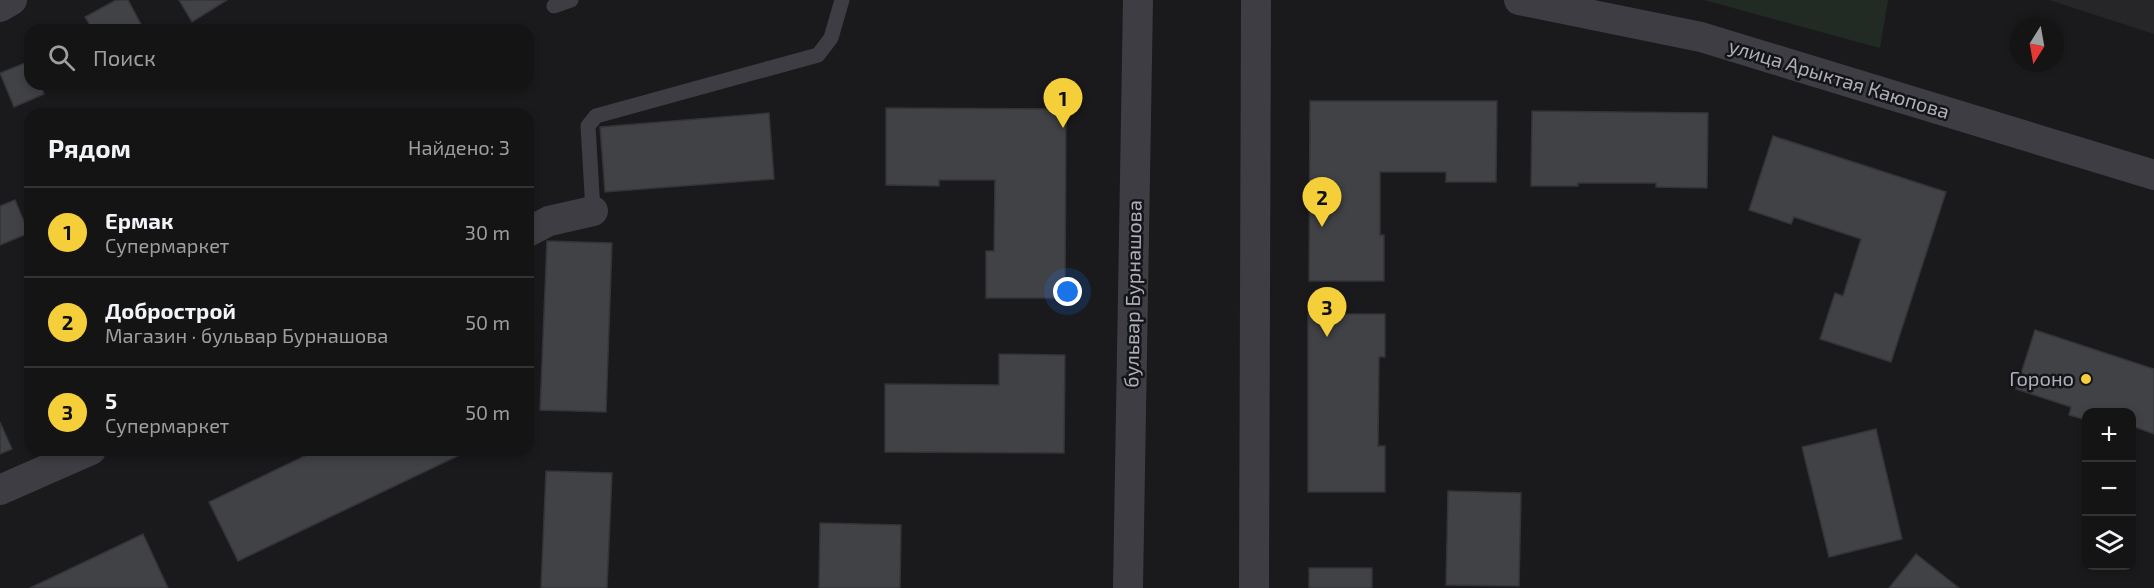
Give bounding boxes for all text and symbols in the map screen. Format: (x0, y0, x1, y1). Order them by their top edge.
north arrow (2010, 18, 2064, 72)
search box (24, 24, 534, 90)
street label: улица Арыктая Каюпова (1726, 33, 1953, 124)
icon: search (45, 41, 78, 74)
text: Поиск (93, 44, 156, 70)
pin: 1 (1044, 78, 1082, 128)
text: Рядом (48, 132, 131, 163)
text: Найдено: 3 (408, 135, 510, 159)
pin: 2 (1302, 178, 1342, 227)
street label: бульвар Бурнашова (1118, 200, 1147, 388)
text: Ермак (105, 207, 173, 233)
text: 1 (63, 220, 72, 244)
text: 30 m (465, 220, 510, 244)
text: Супермаркет (105, 233, 229, 257)
your location (1053, 277, 1082, 306)
pin: 3 (1308, 288, 1346, 337)
text: Добрострой (105, 297, 236, 323)
text: 2 (62, 310, 73, 334)
text: 50 m (465, 310, 510, 334)
text: Магазин · бульвар Бурнашова (105, 323, 388, 347)
place label: Гороно (2009, 366, 2074, 390)
marker: Гороно (2079, 372, 2093, 386)
text: 5 (105, 387, 117, 413)
text: 3 (62, 400, 73, 424)
text: 50 m (465, 400, 510, 424)
map controls (2082, 408, 2136, 570)
button: + (2082, 408, 2136, 462)
text: Супермаркет (105, 413, 229, 437)
button: − (2082, 462, 2136, 516)
button: layers (2082, 516, 2136, 570)

